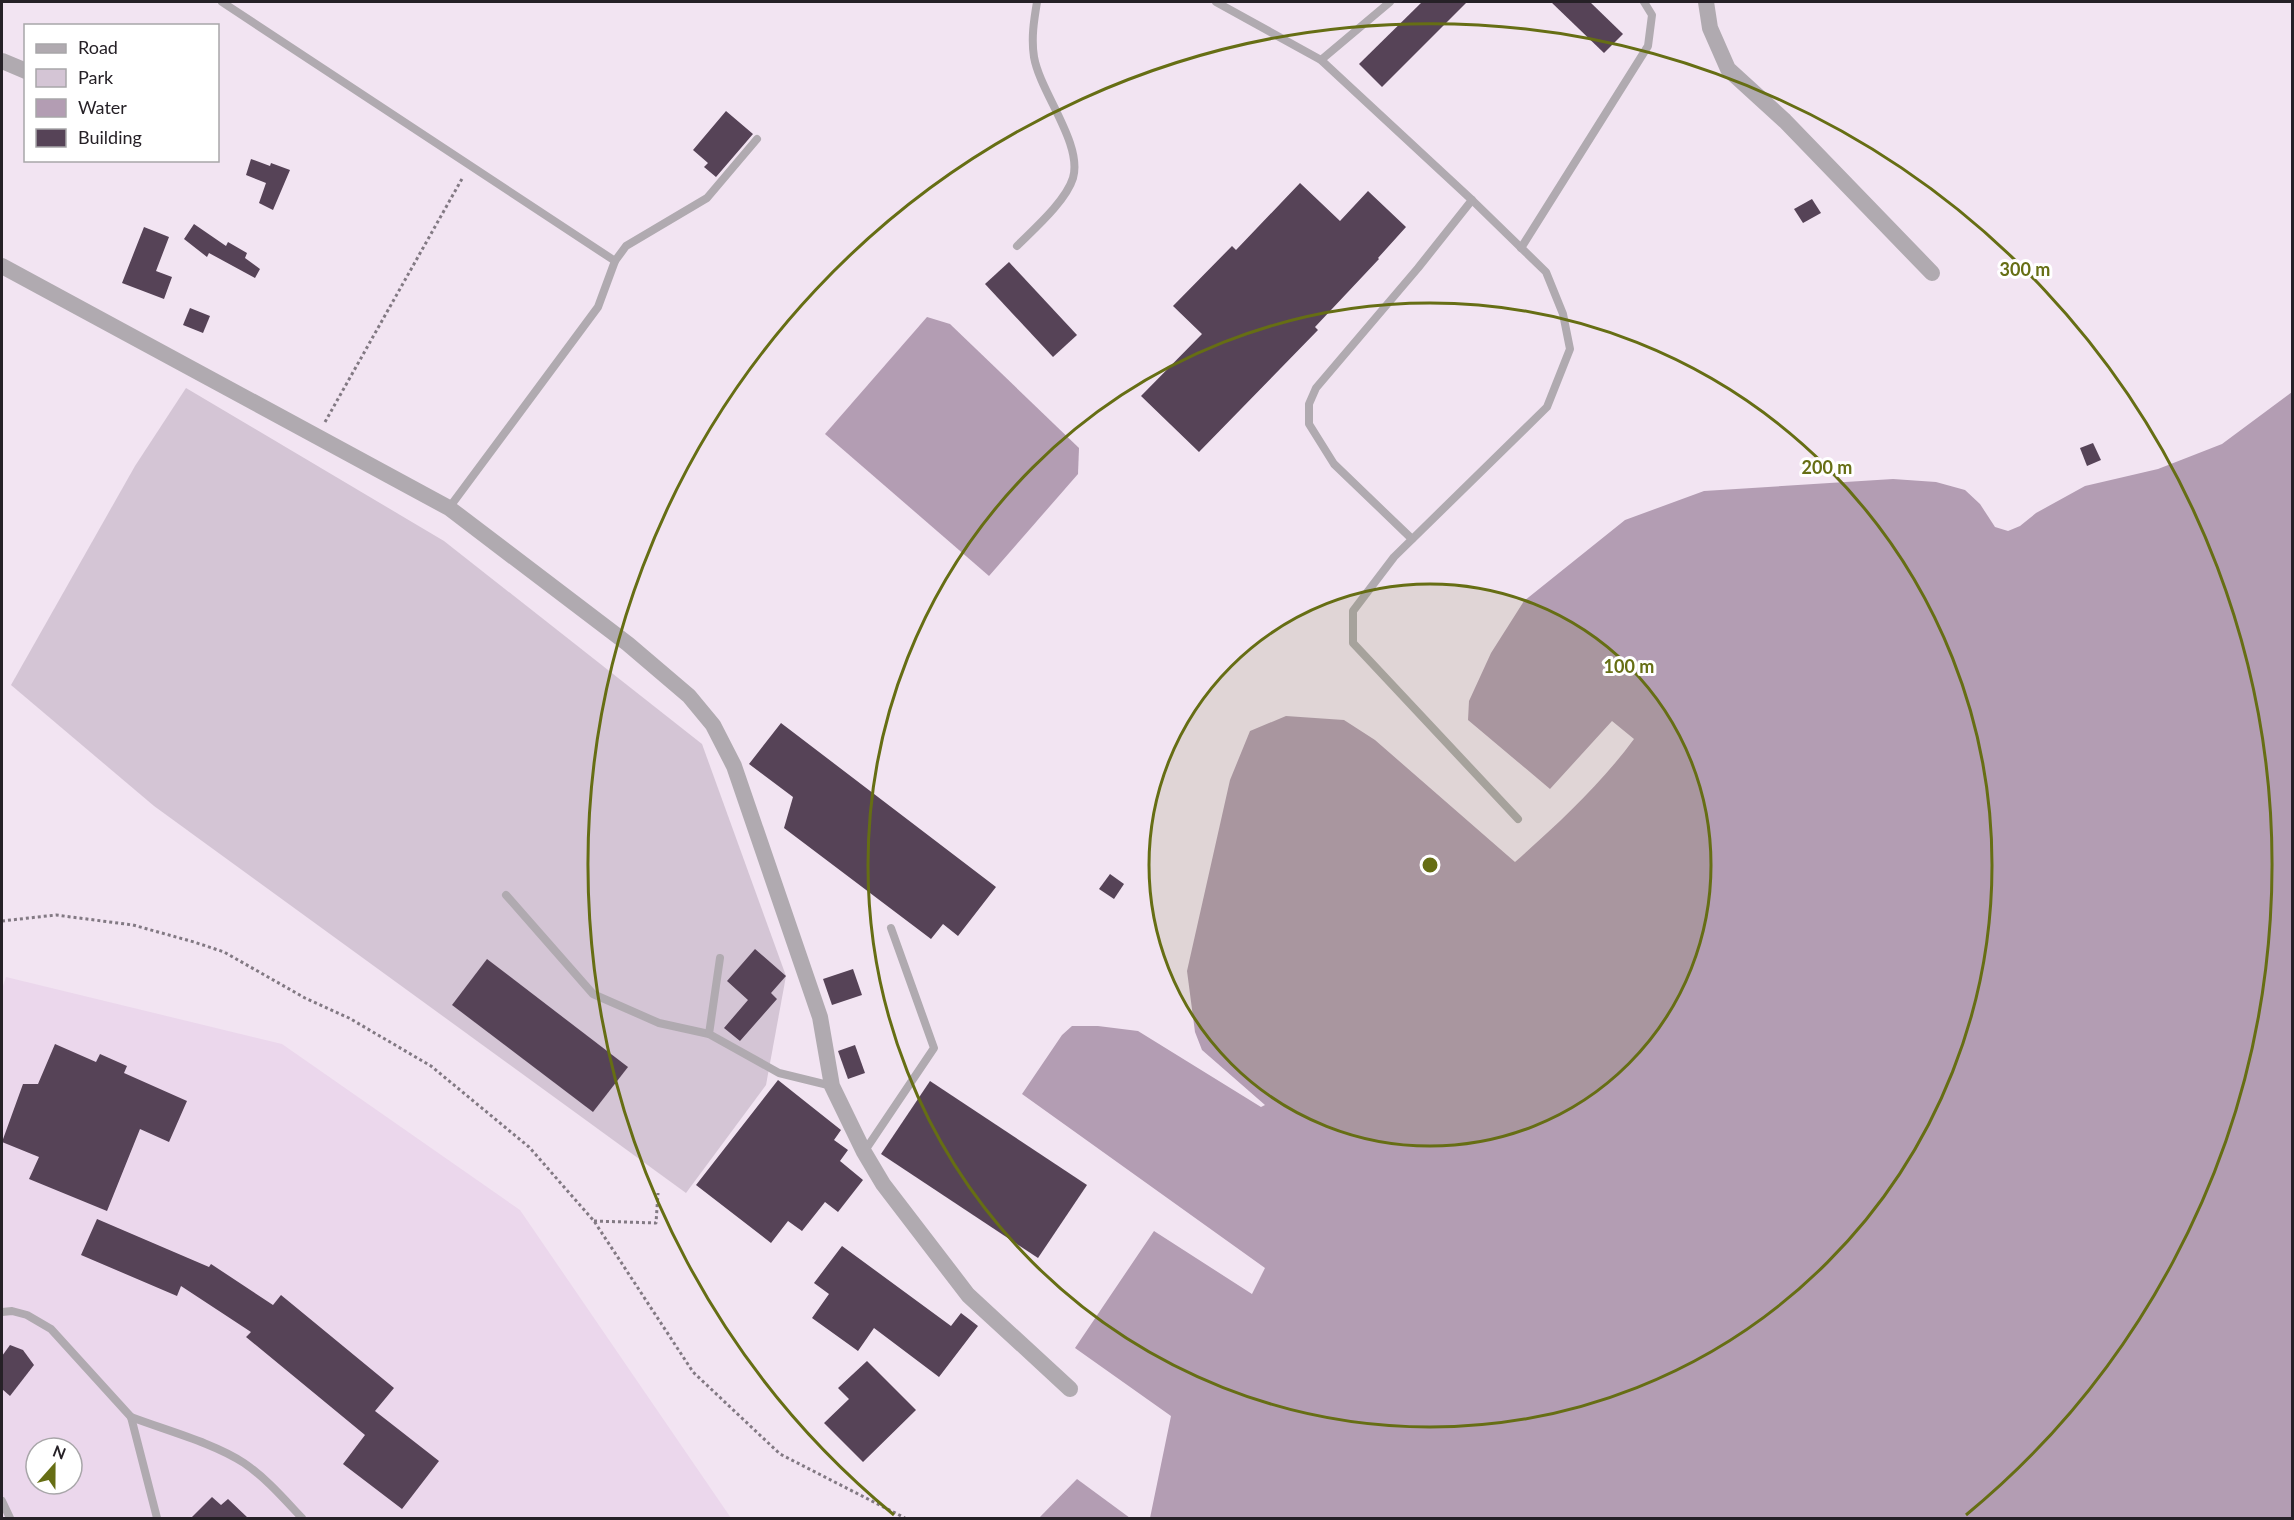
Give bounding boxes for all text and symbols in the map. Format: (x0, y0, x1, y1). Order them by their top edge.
legend (24, 24, 219, 162)
text: Road (78, 36, 118, 58)
text: Park (78, 66, 114, 88)
text: Water (78, 96, 127, 118)
text: Building (78, 126, 142, 148)
text: 300 m (2000, 258, 2050, 280)
text: 200 m (1802, 456, 1852, 478)
text: 100 m (1604, 655, 1654, 677)
centre of rings (1420, 855, 1440, 875)
north arrow (24, 1436, 84, 1496)
text: N (50, 1440, 69, 1463)

